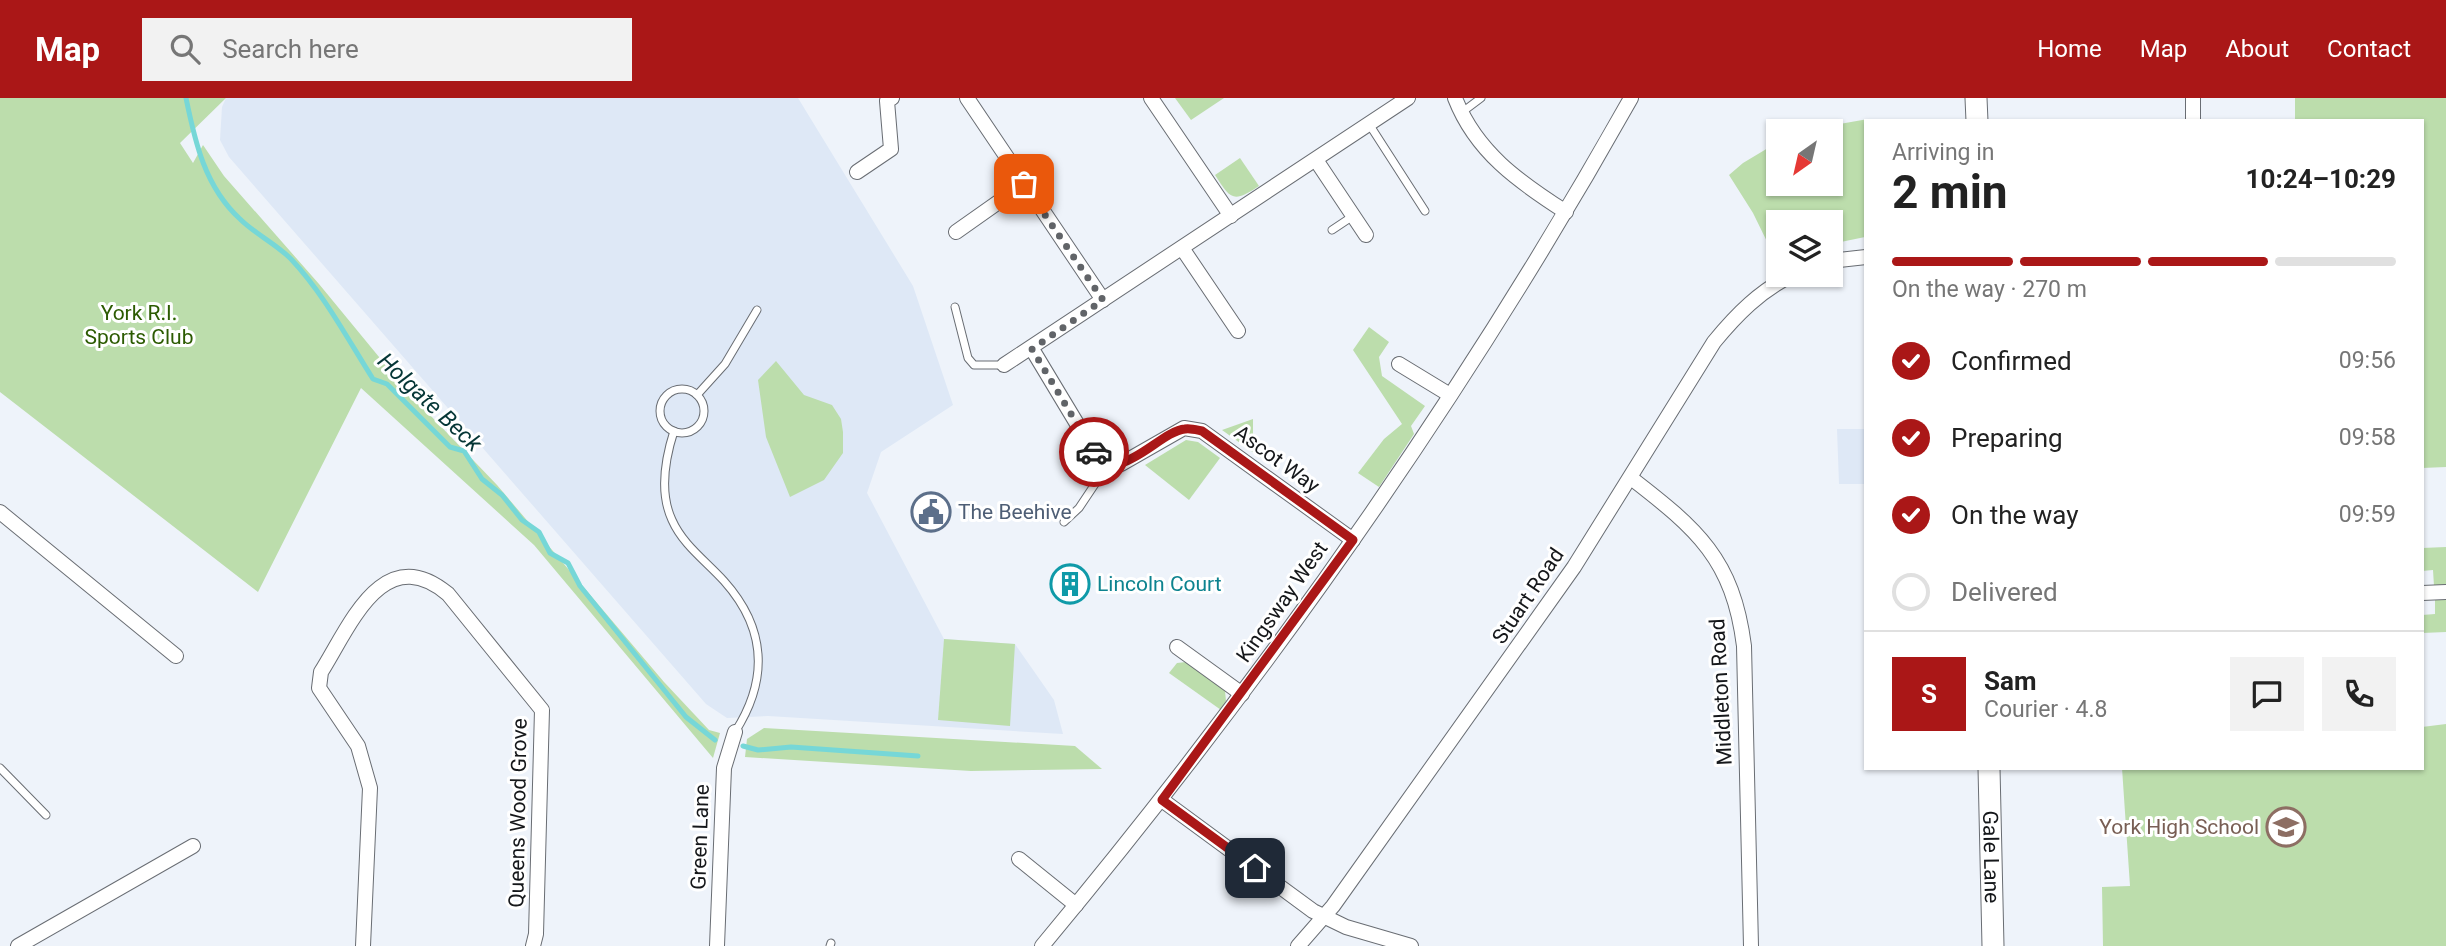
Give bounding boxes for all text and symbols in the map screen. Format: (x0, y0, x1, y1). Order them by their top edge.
search box (142, 18, 632, 81)
text: Map (35, 30, 100, 69)
icon: search (166, 30, 204, 68)
text: Search here (222, 34, 359, 64)
text: Home (2037, 35, 2102, 63)
text: Map (2140, 35, 2187, 63)
text: About (2225, 35, 2289, 63)
text: Contact (2327, 35, 2411, 63)
north arrow (1766, 119, 1843, 196)
map controls (1766, 119, 1843, 287)
text: Arriving in (1892, 139, 1995, 166)
pin (994, 154, 1054, 214)
text: 10:24–10:29 (2246, 164, 2396, 194)
icon: bag (1005, 165, 1043, 203)
text: 2 min (1892, 165, 2008, 219)
button: layers (1766, 210, 1843, 287)
text: On the way · 270 m (1892, 276, 2087, 303)
park label: York R.I. Sports Club (85, 301, 193, 349)
icon: check (1892, 342, 1930, 380)
text: Confirmed (1951, 346, 2072, 376)
water label: Holgate Beck (372, 347, 488, 458)
text: 09:56 (2339, 347, 2396, 374)
courier (1059, 417, 1129, 487)
icon: check (1892, 419, 1930, 457)
street label: Ascot Way (1230, 420, 1324, 498)
text: Preparing (1951, 423, 2063, 453)
text: 09:58 (2339, 424, 2396, 451)
icon: car (1075, 433, 1113, 471)
public building icon: The Beehive (910, 491, 952, 533)
icon: check (1892, 496, 1930, 534)
place label: The Beehive (958, 500, 1072, 524)
text: On the way (1951, 500, 2079, 530)
text: 09:59 (2339, 501, 2396, 528)
street label: Kingsway West (1231, 537, 1333, 667)
street label: Stuart Road (1487, 544, 1569, 648)
building icon: Lincoln Court (1049, 563, 1091, 605)
place label: Lincoln Court (1097, 572, 1222, 596)
text: Delivered (1951, 577, 2058, 607)
street label: Middleton Road (1705, 618, 1737, 766)
button: chat (2230, 657, 2304, 731)
button: phone (2322, 657, 2396, 731)
text: Sam (1984, 666, 2036, 696)
text: S (1921, 679, 1937, 709)
text: Courier · 4.8 (1984, 696, 2107, 723)
street label: Queens Wood Grove (504, 718, 532, 908)
street label: Green Lane (686, 784, 714, 890)
school or university icon: York High School (2265, 806, 2307, 848)
street label: Gale Lane (1978, 810, 2004, 904)
place label: York High School (2099, 815, 2259, 839)
pin (1225, 838, 1285, 898)
icon: home (1236, 849, 1274, 887)

